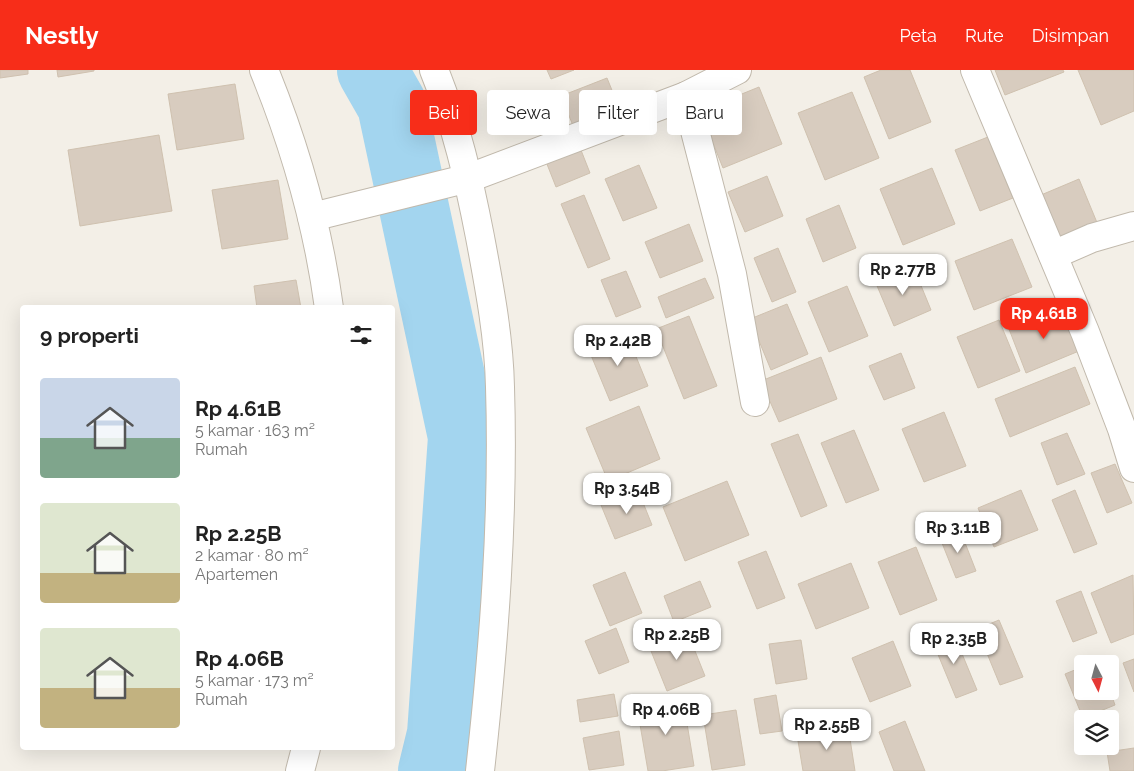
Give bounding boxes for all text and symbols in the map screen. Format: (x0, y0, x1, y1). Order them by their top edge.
text: Nestly (25, 21, 99, 50)
text: Peta (900, 25, 937, 46)
text: Rute (965, 25, 1004, 46)
text: Disimpan (1032, 25, 1109, 46)
chip: Beli (410, 90, 477, 135)
chip: Sewa (487, 90, 569, 135)
chip: Filter (579, 90, 657, 135)
chip: Baru (667, 90, 742, 135)
pin: Rp 2.77B (851, 254, 955, 296)
text: Rp 2.77B (870, 260, 936, 279)
pin: Rp 4.61B (992, 298, 1096, 340)
text: Rp 4.61B (1011, 304, 1077, 323)
icon: filters (347, 321, 375, 349)
text: 9 properti (40, 323, 139, 348)
pin: Rp 2.42B (566, 324, 670, 367)
text: Rp 2.42B (585, 331, 651, 350)
text: Rp 4.61B (195, 396, 281, 421)
icon: home (80, 398, 140, 458)
text: 5 kamar · 163 m² (195, 421, 315, 440)
text: Rumah (195, 440, 248, 459)
pin: Rp 3.54B (575, 472, 679, 515)
text: Rp 3.54B (594, 479, 660, 498)
pin: Rp 3.11B (906, 512, 1010, 554)
text: Rp 3.11B (926, 518, 990, 537)
text: Rp 2.25B (195, 521, 282, 546)
icon: home (80, 523, 140, 583)
text: 2 kamar · 80 m² (195, 546, 309, 565)
text: Apartemen (195, 565, 278, 584)
pin: Rp 2.25B (625, 618, 729, 661)
pin: Rp 2.35B (902, 622, 1006, 665)
text: Rp 2.25B (644, 625, 710, 644)
text: Rp 2.35B (921, 629, 987, 648)
text: Rp 4.06B (195, 646, 284, 671)
icon: home (80, 648, 140, 708)
north arrow (1074, 655, 1119, 700)
map controls (1074, 655, 1119, 755)
text: 5 kamar · 173 m² (195, 671, 314, 690)
text: Rumah (195, 690, 248, 709)
pin: Rp 4.06B (614, 694, 718, 736)
text: Rp 4.06B (632, 700, 700, 719)
pin: Rp 2.55B (775, 708, 879, 751)
button: layers (1074, 710, 1119, 755)
text: Rp 2.55B (794, 715, 860, 734)

